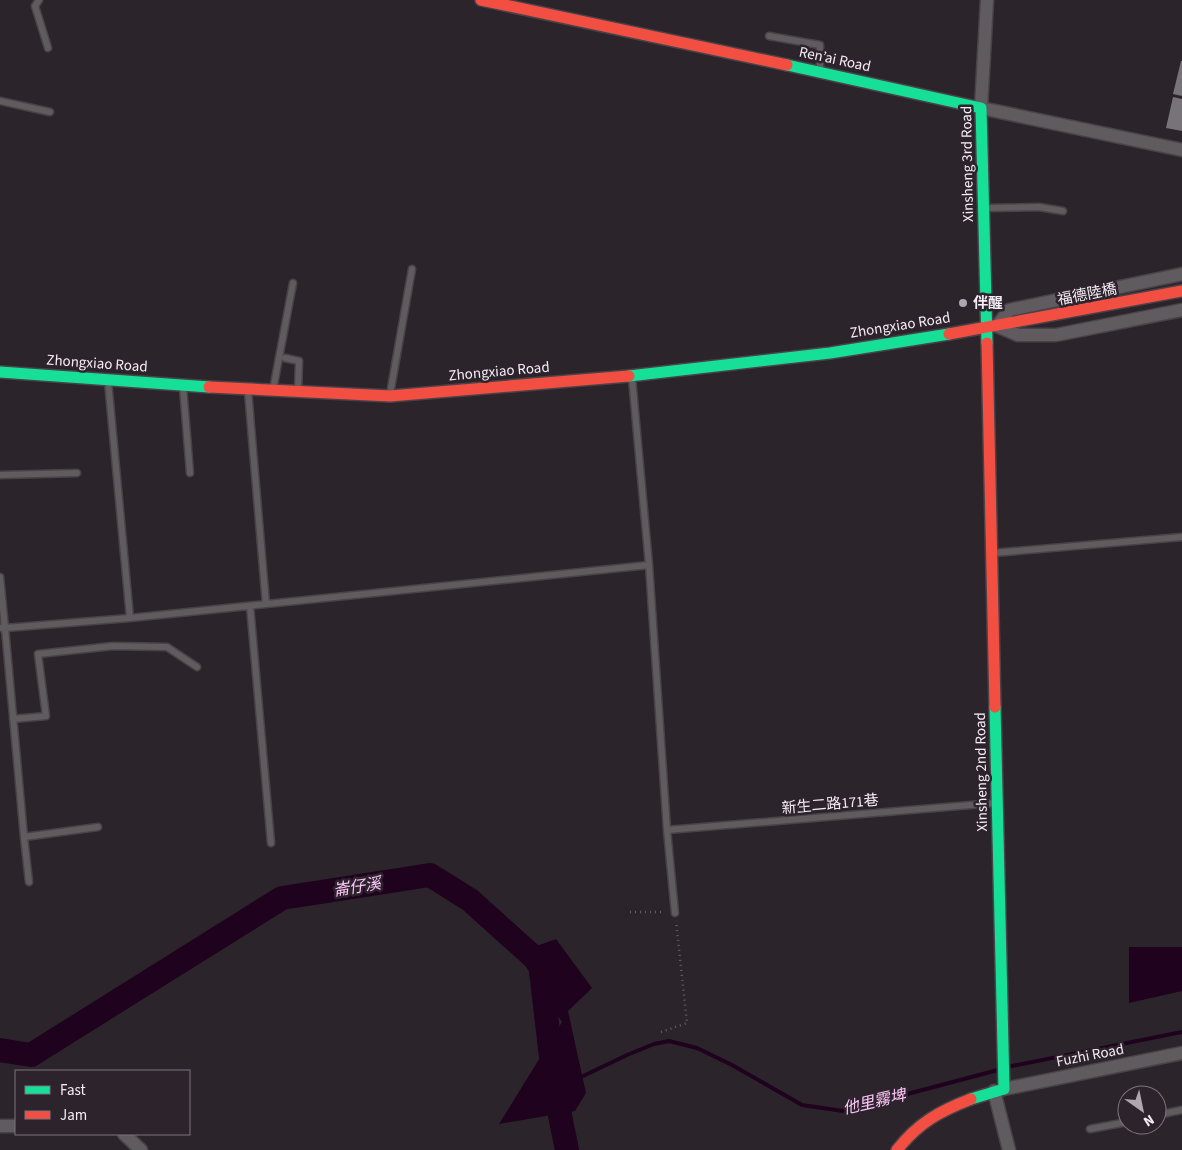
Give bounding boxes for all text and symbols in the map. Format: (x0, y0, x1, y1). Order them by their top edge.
street label: Ren’ai Road (797, 42, 873, 77)
street label: Xinsheng 3rd Road (956, 106, 979, 222)
street label: 福德陸橋 (1056, 278, 1119, 311)
place label: 伴醒 (973, 293, 1003, 314)
marker: 伴醒 (957, 297, 969, 309)
street label: Zhongxiao Road (848, 307, 952, 344)
street label: Zhongxiao Road (46, 349, 148, 378)
street label: Zhongxiao Road (448, 357, 550, 386)
street label: Xinsheng 2nd Road (970, 712, 993, 832)
street label: 新生二路171巷 (781, 790, 879, 819)
water label: 崙仔溪 (332, 872, 385, 902)
street label: Fuzhi Road (1054, 1039, 1126, 1072)
legend (15, 1070, 190, 1135)
text: Fast (60, 1080, 86, 1101)
water label: 他里霧埤 (841, 1084, 910, 1120)
north arrow (1117, 1085, 1167, 1135)
text: Jam (60, 1105, 87, 1126)
text: N (1139, 1109, 1158, 1131)

